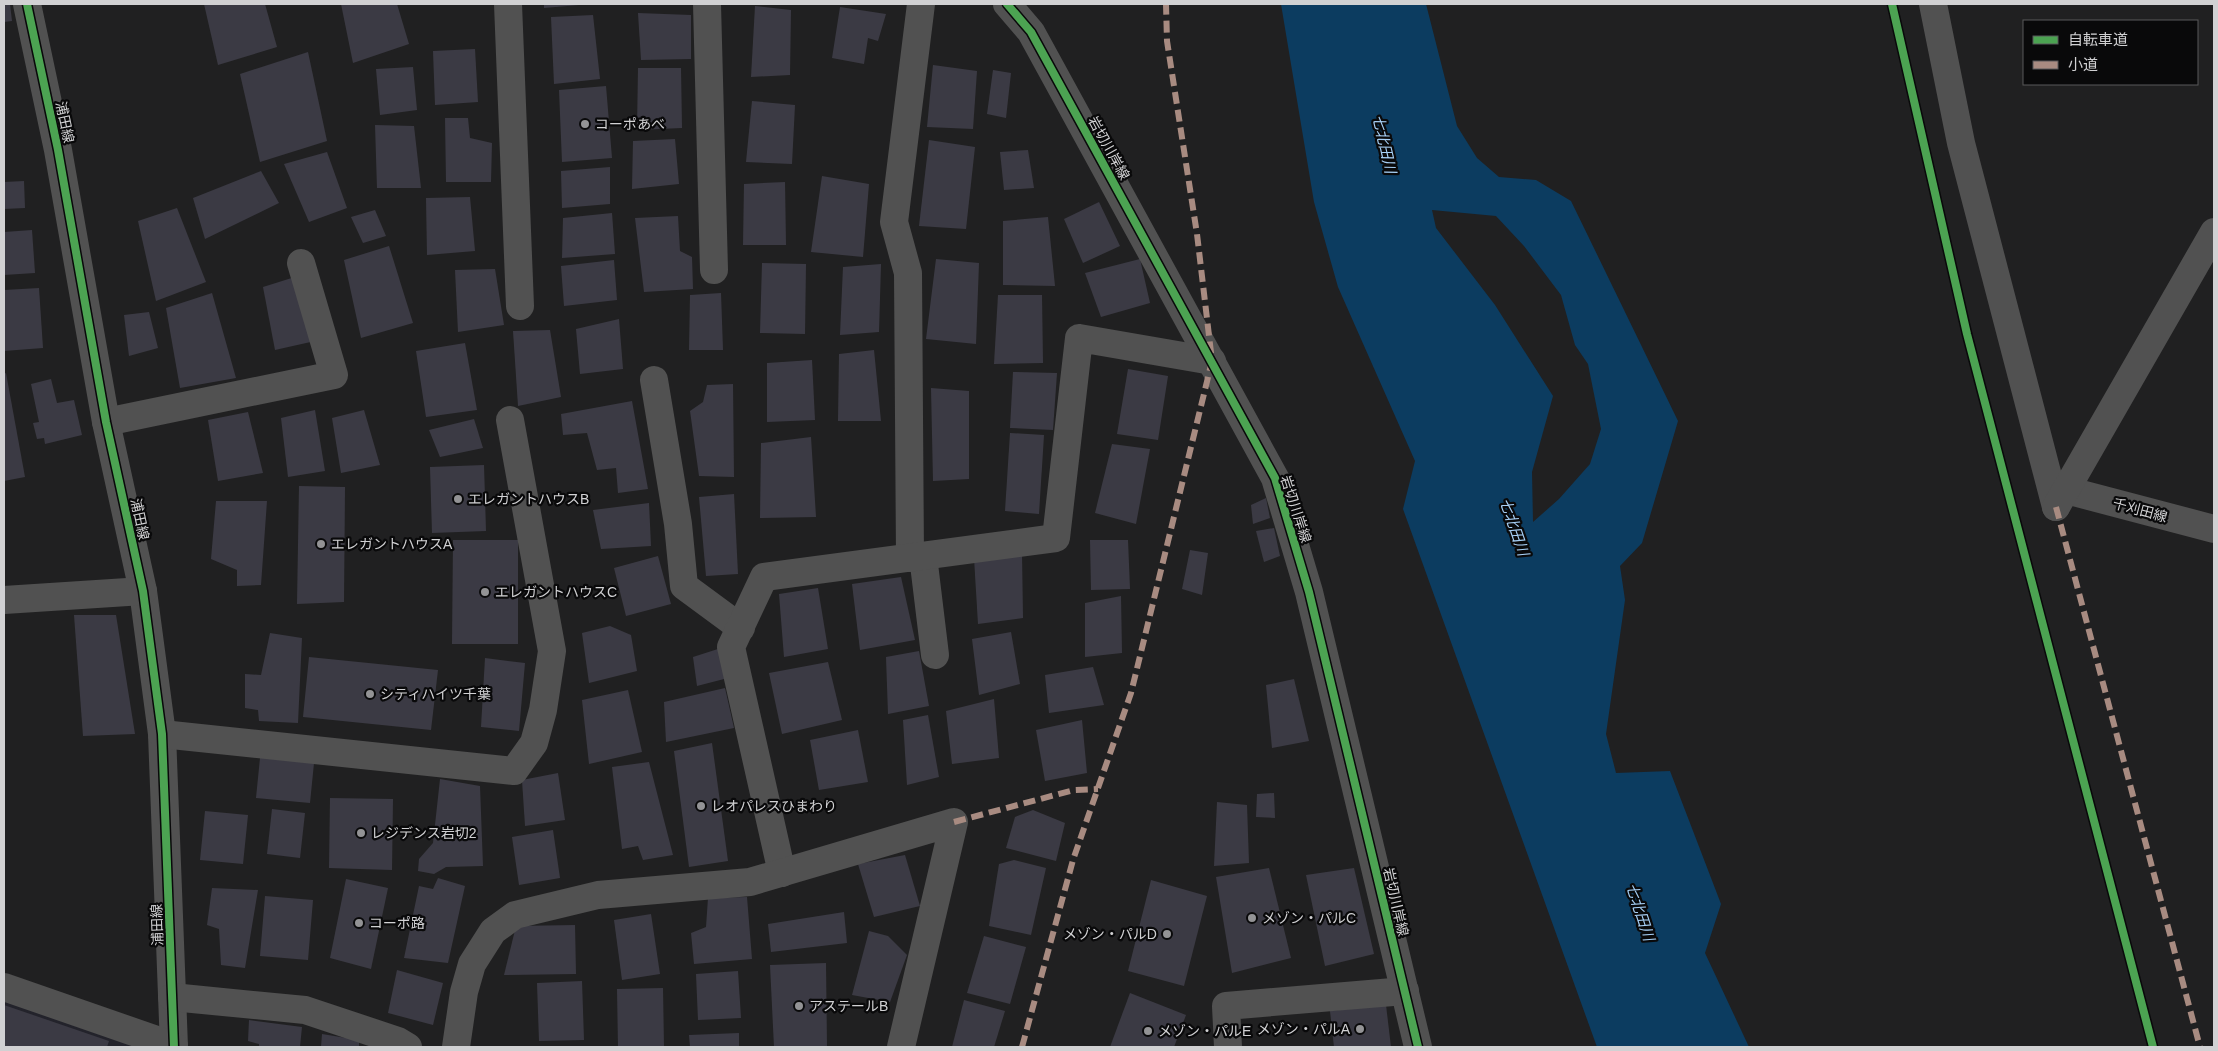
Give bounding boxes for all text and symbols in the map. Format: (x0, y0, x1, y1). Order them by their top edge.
legend (2023, 20, 2198, 85)
text: 自転車道 (2068, 31, 2128, 48)
text: 小道 (2068, 56, 2098, 73)
street label: 浦田線 (53, 100, 77, 144)
water label: 七北田川 (1369, 113, 1400, 177)
street label: 岩切川岸線 (1085, 114, 1133, 182)
place label: コーポあべ (595, 116, 665, 132)
marker: コーポあべ (579, 118, 591, 130)
street label: 岩切川岸線 (1278, 473, 1314, 545)
place label: エレガントハウスB (468, 491, 589, 507)
marker: エレガントハウスB (452, 493, 464, 505)
street label: 千刈田線 (2111, 495, 2169, 525)
water label: 七北田川 (1497, 496, 1533, 560)
street label: 浦田線 (128, 497, 152, 541)
place label: エレガントハウスA (331, 536, 453, 552)
marker: エレガントハウスA (315, 538, 327, 550)
place label: エレガントハウスC (495, 584, 617, 600)
marker: エレガントハウスC (479, 586, 491, 598)
place label: シティハイツ千葉 (380, 686, 491, 702)
marker: シティハイツ千葉 (364, 688, 376, 700)
place label: レオパレスひまわり (711, 798, 837, 814)
marker: レオパレスひまわり (695, 800, 707, 812)
place label: レジデンス岩切2 (371, 825, 477, 841)
marker: レジデンス岩切2 (355, 827, 367, 839)
street label: 岩切川岸線 (1380, 866, 1412, 938)
water label: 七北田川 (1623, 881, 1658, 945)
street label: 浦田線 (148, 904, 166, 946)
place label: メゾン・パルC (1262, 910, 1356, 926)
marker: メゾン・パルC (1246, 912, 1258, 924)
place label: コーポ路 (369, 915, 425, 931)
marker: コーポ路 (353, 917, 365, 929)
place label: メゾン・パルD (1063, 926, 1157, 942)
marker: メゾン・パルD (1161, 928, 1173, 940)
place label: アステールB (809, 998, 888, 1014)
marker: アステールB (793, 1000, 805, 1012)
place label: メゾン・パルA (1257, 1021, 1351, 1037)
place label: メゾン・パルE (1158, 1023, 1251, 1039)
marker: メゾン・パルA (1354, 1023, 1366, 1035)
marker: メゾン・パルE (1142, 1025, 1154, 1037)

